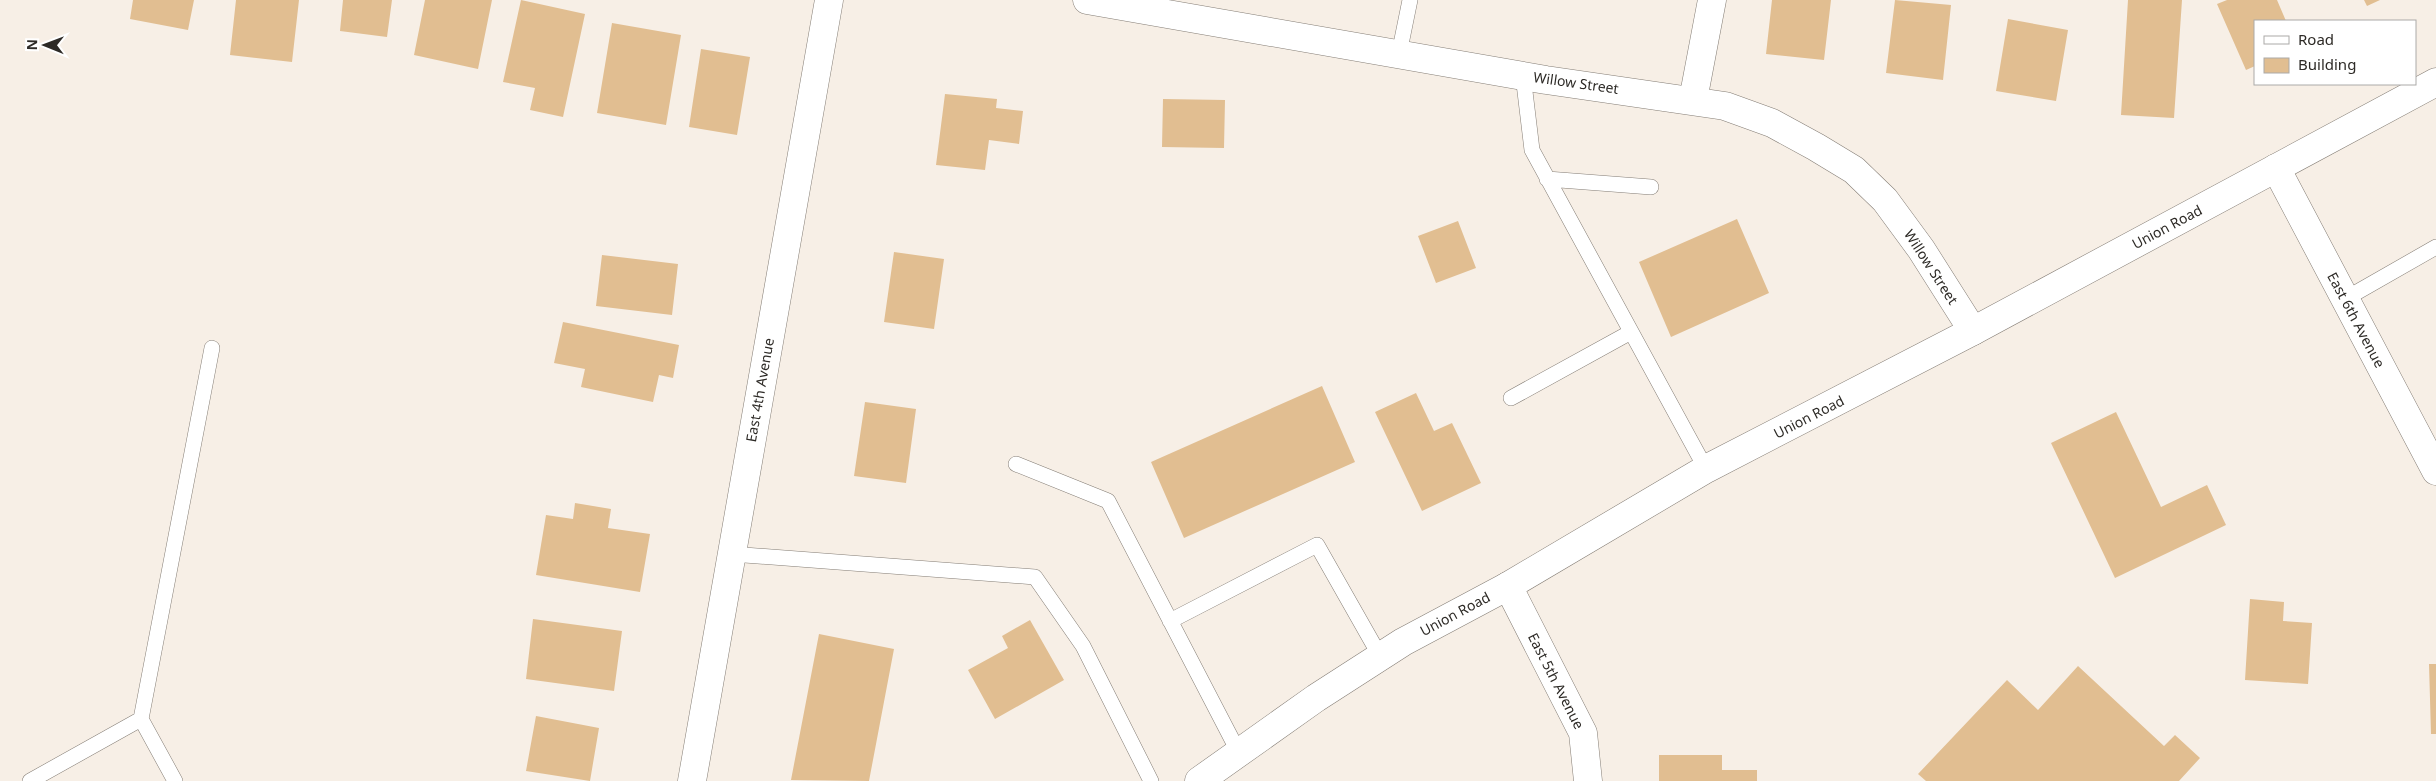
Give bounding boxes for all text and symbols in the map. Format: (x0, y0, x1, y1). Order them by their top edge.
north arrow (20, 20, 70, 70)
legend (2254, 20, 2416, 85)
text: Road (2298, 29, 2334, 49)
text: N (22, 39, 41, 51)
text: Building (2298, 54, 2356, 74)
street label: Willow Street (1532, 67, 1620, 98)
street label: Union Road (2128, 200, 2205, 253)
street label: Willow Street (1900, 226, 1963, 308)
street label: East 6th Avenue (2323, 269, 2390, 371)
street label: East 4th Avenue (741, 336, 778, 444)
street label: Union Road (1770, 391, 1847, 442)
street label: Union Road (1416, 587, 1493, 640)
street label: East 5th Avenue (1524, 629, 1589, 732)

